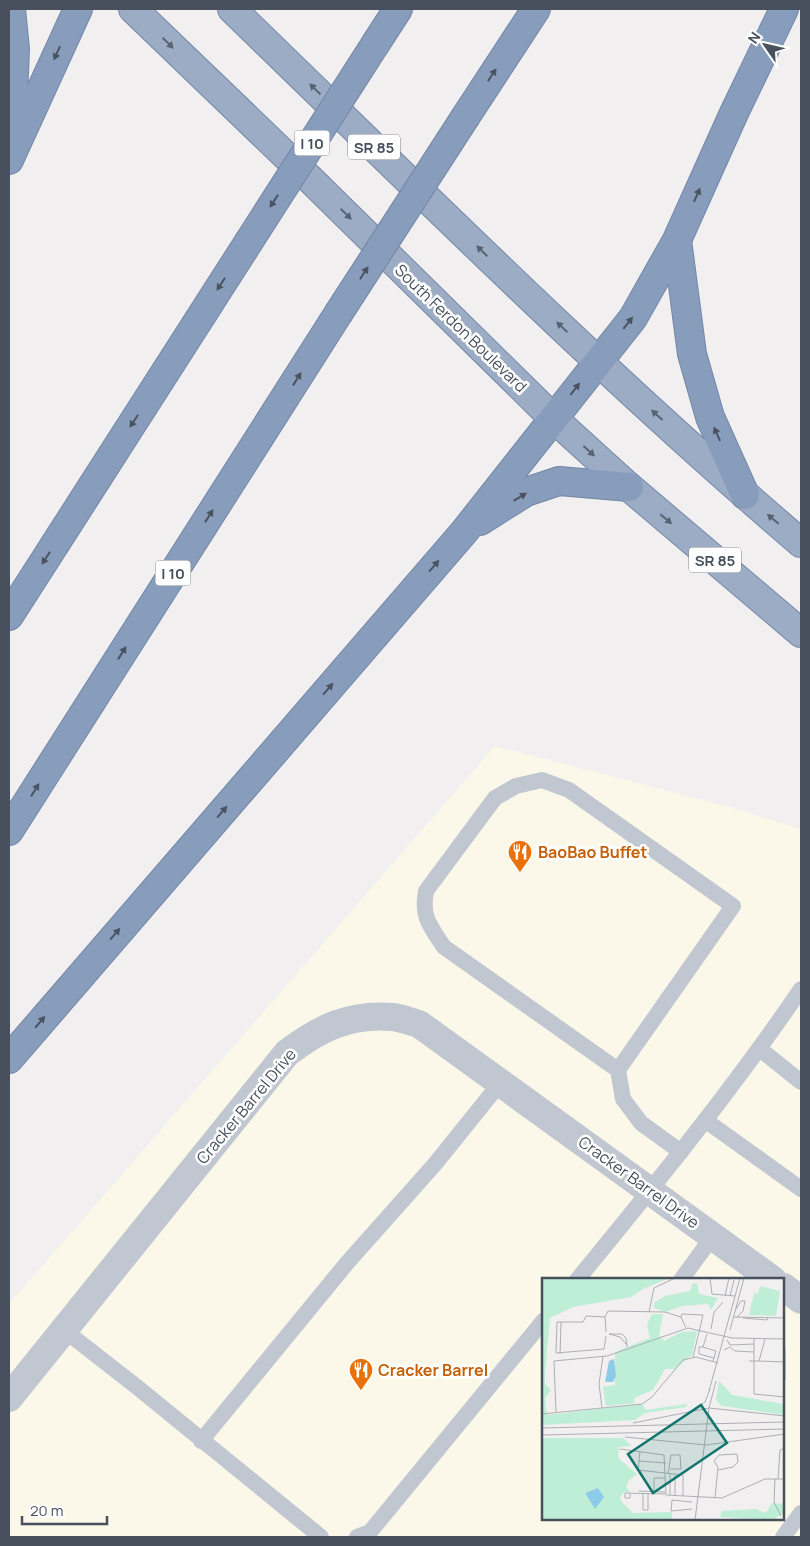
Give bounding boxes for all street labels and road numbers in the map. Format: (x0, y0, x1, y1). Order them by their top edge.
road number: I 10 (294, 130, 330, 156)
road number: SR 85 (348, 134, 400, 160)
street label: South Ferdon Boulevard (390, 259, 532, 397)
road number: SR 85 (689, 548, 741, 572)
road number: I 10 (156, 560, 190, 586)
street label: Cracker Barrel Drive (191, 1044, 301, 1168)
street label: Cracker Barrel Drive (574, 1131, 704, 1233)

